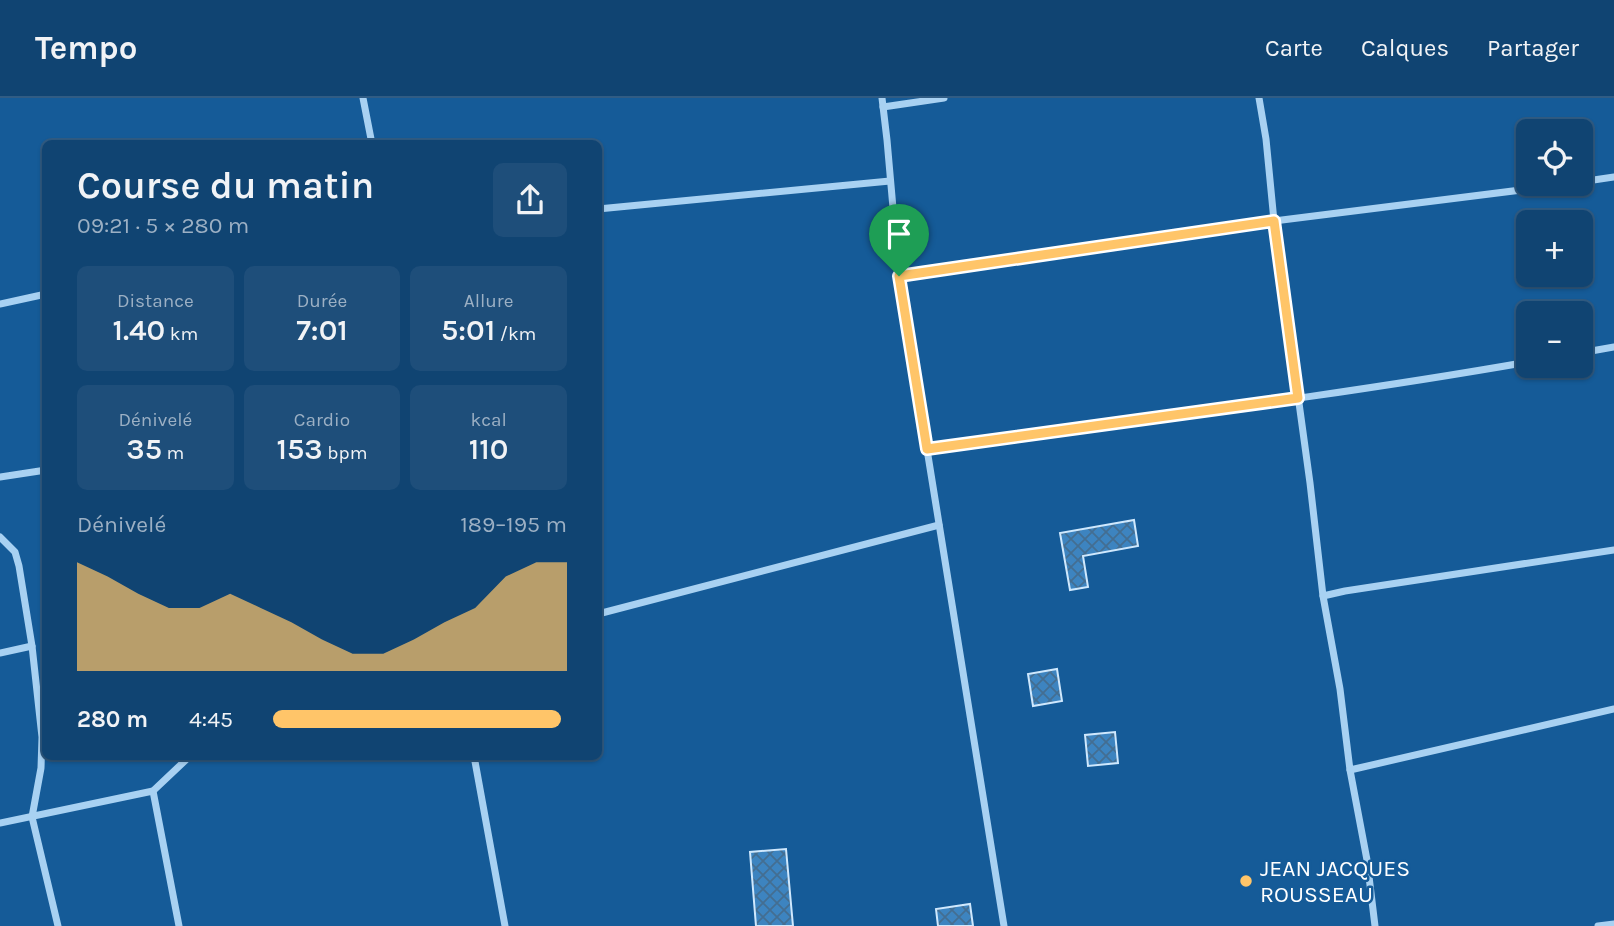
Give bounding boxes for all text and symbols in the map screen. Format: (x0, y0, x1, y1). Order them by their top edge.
text: Tempo (35, 29, 137, 67)
text: Carte (1265, 34, 1323, 62)
text: Calques (1361, 34, 1449, 62)
text: Partager (1487, 34, 1579, 62)
map controls (1516, 119, 1593, 378)
button: locate (1516, 119, 1593, 196)
text: Course du matin (77, 163, 374, 208)
button: share (493, 163, 567, 237)
pin (869, 204, 929, 276)
button: + (1516, 210, 1593, 287)
text: 09:21 · 5 × 280 m (77, 212, 249, 239)
icon: arrive (880, 215, 918, 253)
text: Distance (117, 290, 194, 312)
text: Durée (297, 290, 347, 312)
text: Allure (464, 290, 514, 312)
button: − (1516, 301, 1593, 378)
text: 1.40 (112, 312, 165, 348)
text: 7:01 (296, 312, 348, 348)
text: 5:01 (441, 312, 495, 348)
text: km (165, 323, 198, 345)
text: /km (495, 323, 536, 345)
text: Dénivelé (118, 409, 192, 431)
text: Cardio (294, 409, 350, 431)
text: kcal (471, 409, 507, 431)
text: 35 (126, 431, 162, 467)
text: 153 (277, 431, 323, 467)
text: 110 (469, 431, 508, 467)
text: m (162, 442, 184, 464)
text: bpm (323, 442, 367, 464)
text: Dénivelé (77, 511, 166, 538)
text: 189–195 m (460, 511, 567, 538)
text: 280 m (77, 706, 148, 733)
text: 4:45 (189, 706, 233, 733)
place label: JEAN JACQUES ROUSSEAU (1260, 855, 1410, 908)
marker: JEAN JACQUES ROUSSEAU (1238, 873, 1254, 889)

